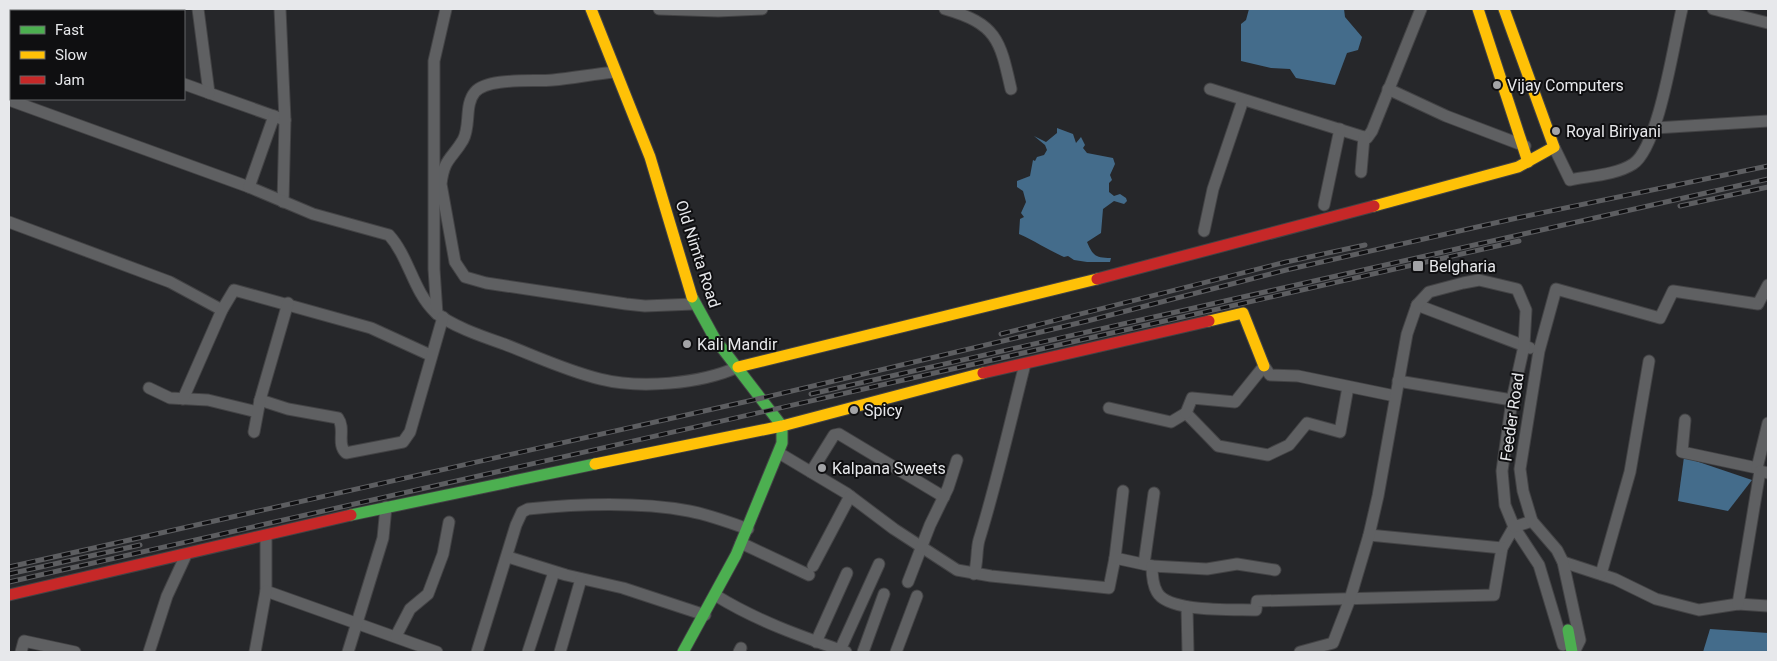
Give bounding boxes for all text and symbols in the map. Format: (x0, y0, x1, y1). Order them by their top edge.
legend (10, 10, 185, 100)
text: Fast (55, 21, 84, 39)
text: Slow (55, 46, 87, 64)
text: Jam (55, 71, 85, 89)
place label: Vijay Computers (1507, 76, 1624, 95)
marker: Vijay Computers (1491, 79, 1503, 91)
place label: Royal Biriyani (1566, 122, 1661, 141)
marker: Royal Biriyani (1550, 125, 1562, 137)
street label: Old Nimta Road (672, 198, 724, 310)
place label: Belgharia (1429, 257, 1496, 276)
marker: Belgharia (1411, 259, 1425, 273)
place label: Kali Mandir (697, 335, 778, 354)
marker: Kali Mandir (681, 338, 693, 350)
street label: Feeder Road (1496, 371, 1528, 463)
place label: Spicy (864, 401, 903, 420)
marker: Spicy (848, 404, 860, 416)
place label: Kalpana Sweets (832, 459, 946, 478)
marker: Kalpana Sweets (816, 462, 828, 474)

